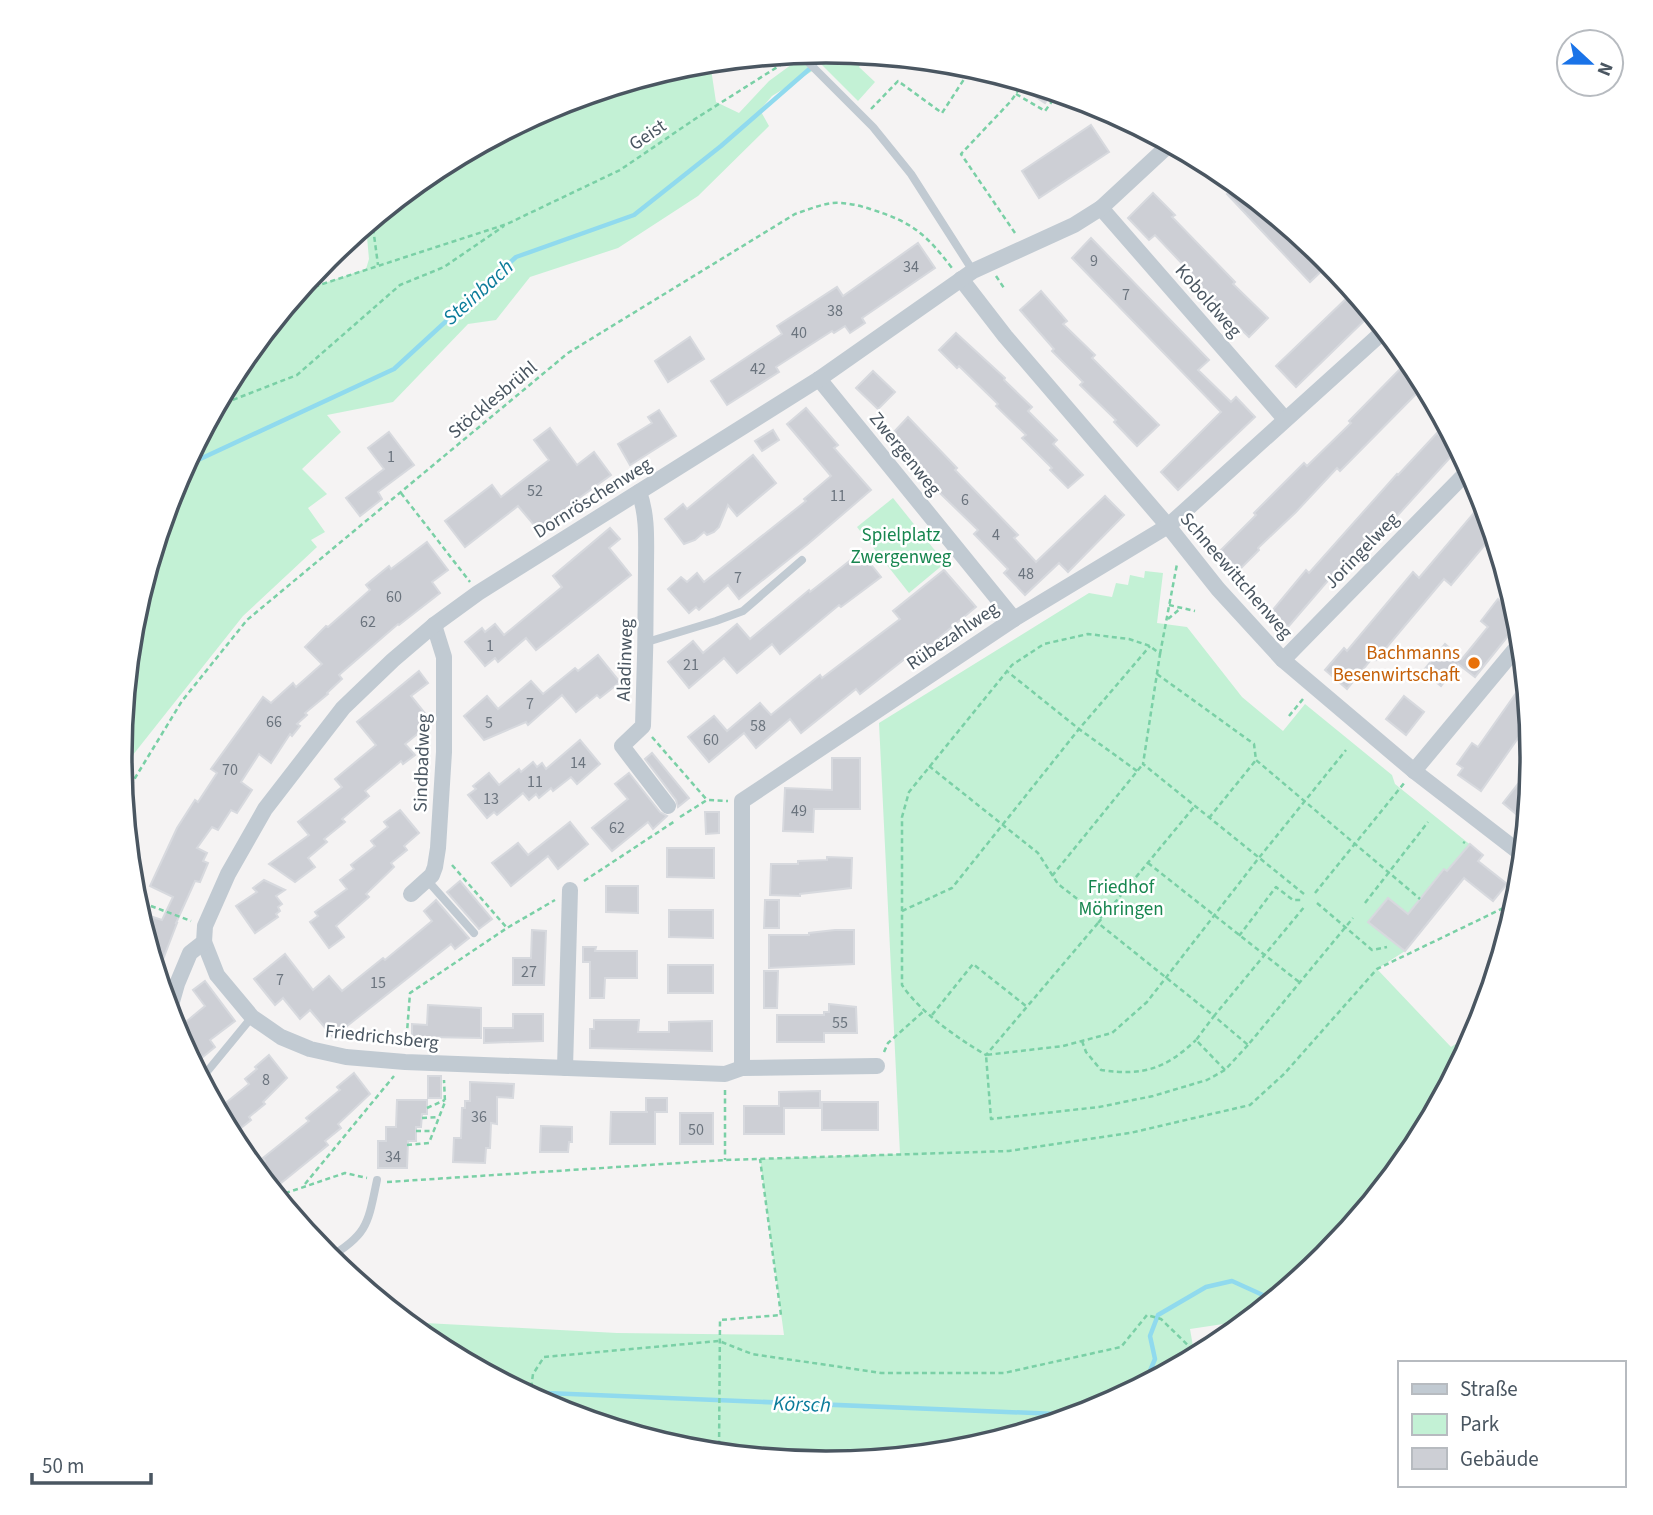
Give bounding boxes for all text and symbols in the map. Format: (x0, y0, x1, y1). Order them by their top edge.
north arrow (1555, 28, 1625, 98)
text: N (1589, 58, 1619, 80)
street label: Geist (624, 113, 672, 158)
house number: 9 (1090, 250, 1098, 272)
water label: Steinbach (436, 252, 520, 332)
house number: 34 (903, 256, 919, 278)
street label: Koboldweg (1168, 258, 1248, 344)
house number: 7 (1122, 284, 1130, 306)
house number: 38 (827, 300, 843, 322)
house number: 40 (791, 322, 807, 344)
street label: Stöcklesbrühl (443, 355, 544, 446)
house number: 42 (750, 358, 766, 380)
street label: Zwergenweg (863, 406, 947, 502)
house number: 1 (387, 446, 395, 468)
street label: Dornröschenweg (528, 451, 657, 545)
house number: 52 (527, 480, 543, 502)
house number: 11 (830, 485, 846, 507)
house number: 6 (961, 489, 969, 511)
street label: Joringelweg (1319, 506, 1406, 595)
street label: Schneewittchenweg (1173, 507, 1299, 646)
park label: Spielplatz Zwergenweg (851, 522, 952, 571)
house number: 4 (992, 524, 1000, 546)
house number: 48 (1018, 563, 1034, 585)
house number: 7 (734, 567, 742, 589)
house number: 60 (386, 586, 402, 608)
street label: Rübezahlweg (901, 595, 1005, 677)
house number: 62 (360, 611, 376, 633)
street label: Aladinweg (611, 618, 640, 702)
house number: 1 (486, 635, 494, 657)
place label: Bachmanns Besenwirtschaft (1333, 640, 1461, 689)
house number: 21 (683, 654, 699, 676)
marker: Bachmanns Besenwirtschaft (1466, 655, 1482, 671)
house number: 7 (526, 693, 534, 715)
house number: 66 (266, 711, 282, 733)
house number: 5 (485, 712, 493, 734)
street label: Sindbadweg (407, 713, 438, 813)
house number: 58 (750, 715, 766, 737)
house number: 60 (703, 729, 719, 751)
house number: 14 (570, 752, 586, 774)
house number: 70 (222, 759, 238, 781)
house number: 11 (527, 771, 543, 793)
house number: 13 (483, 788, 499, 810)
house number: 49 (791, 800, 807, 822)
house number: 62 (609, 817, 625, 839)
park label: Friedhof Möhringen (1078, 874, 1164, 923)
house number: 27 (521, 961, 537, 983)
house number: 7 (276, 969, 284, 991)
house number: 15 (370, 972, 386, 994)
house number: 55 (832, 1012, 848, 1034)
street label: Friedrichsberg (324, 1018, 441, 1057)
house number: 8 (262, 1069, 270, 1091)
house number: 36 (471, 1106, 487, 1128)
house number: 50 (688, 1119, 704, 1141)
house number: 34 (385, 1146, 401, 1168)
legend (1398, 1361, 1625, 1487)
text: Straße (1460, 1374, 1518, 1404)
water label: Körsch (773, 1388, 831, 1420)
text: Park (1460, 1409, 1500, 1439)
scale bar (32, 1442, 150, 1486)
text: Gebäude (1460, 1444, 1539, 1474)
text: 50 m (42, 1451, 84, 1481)

